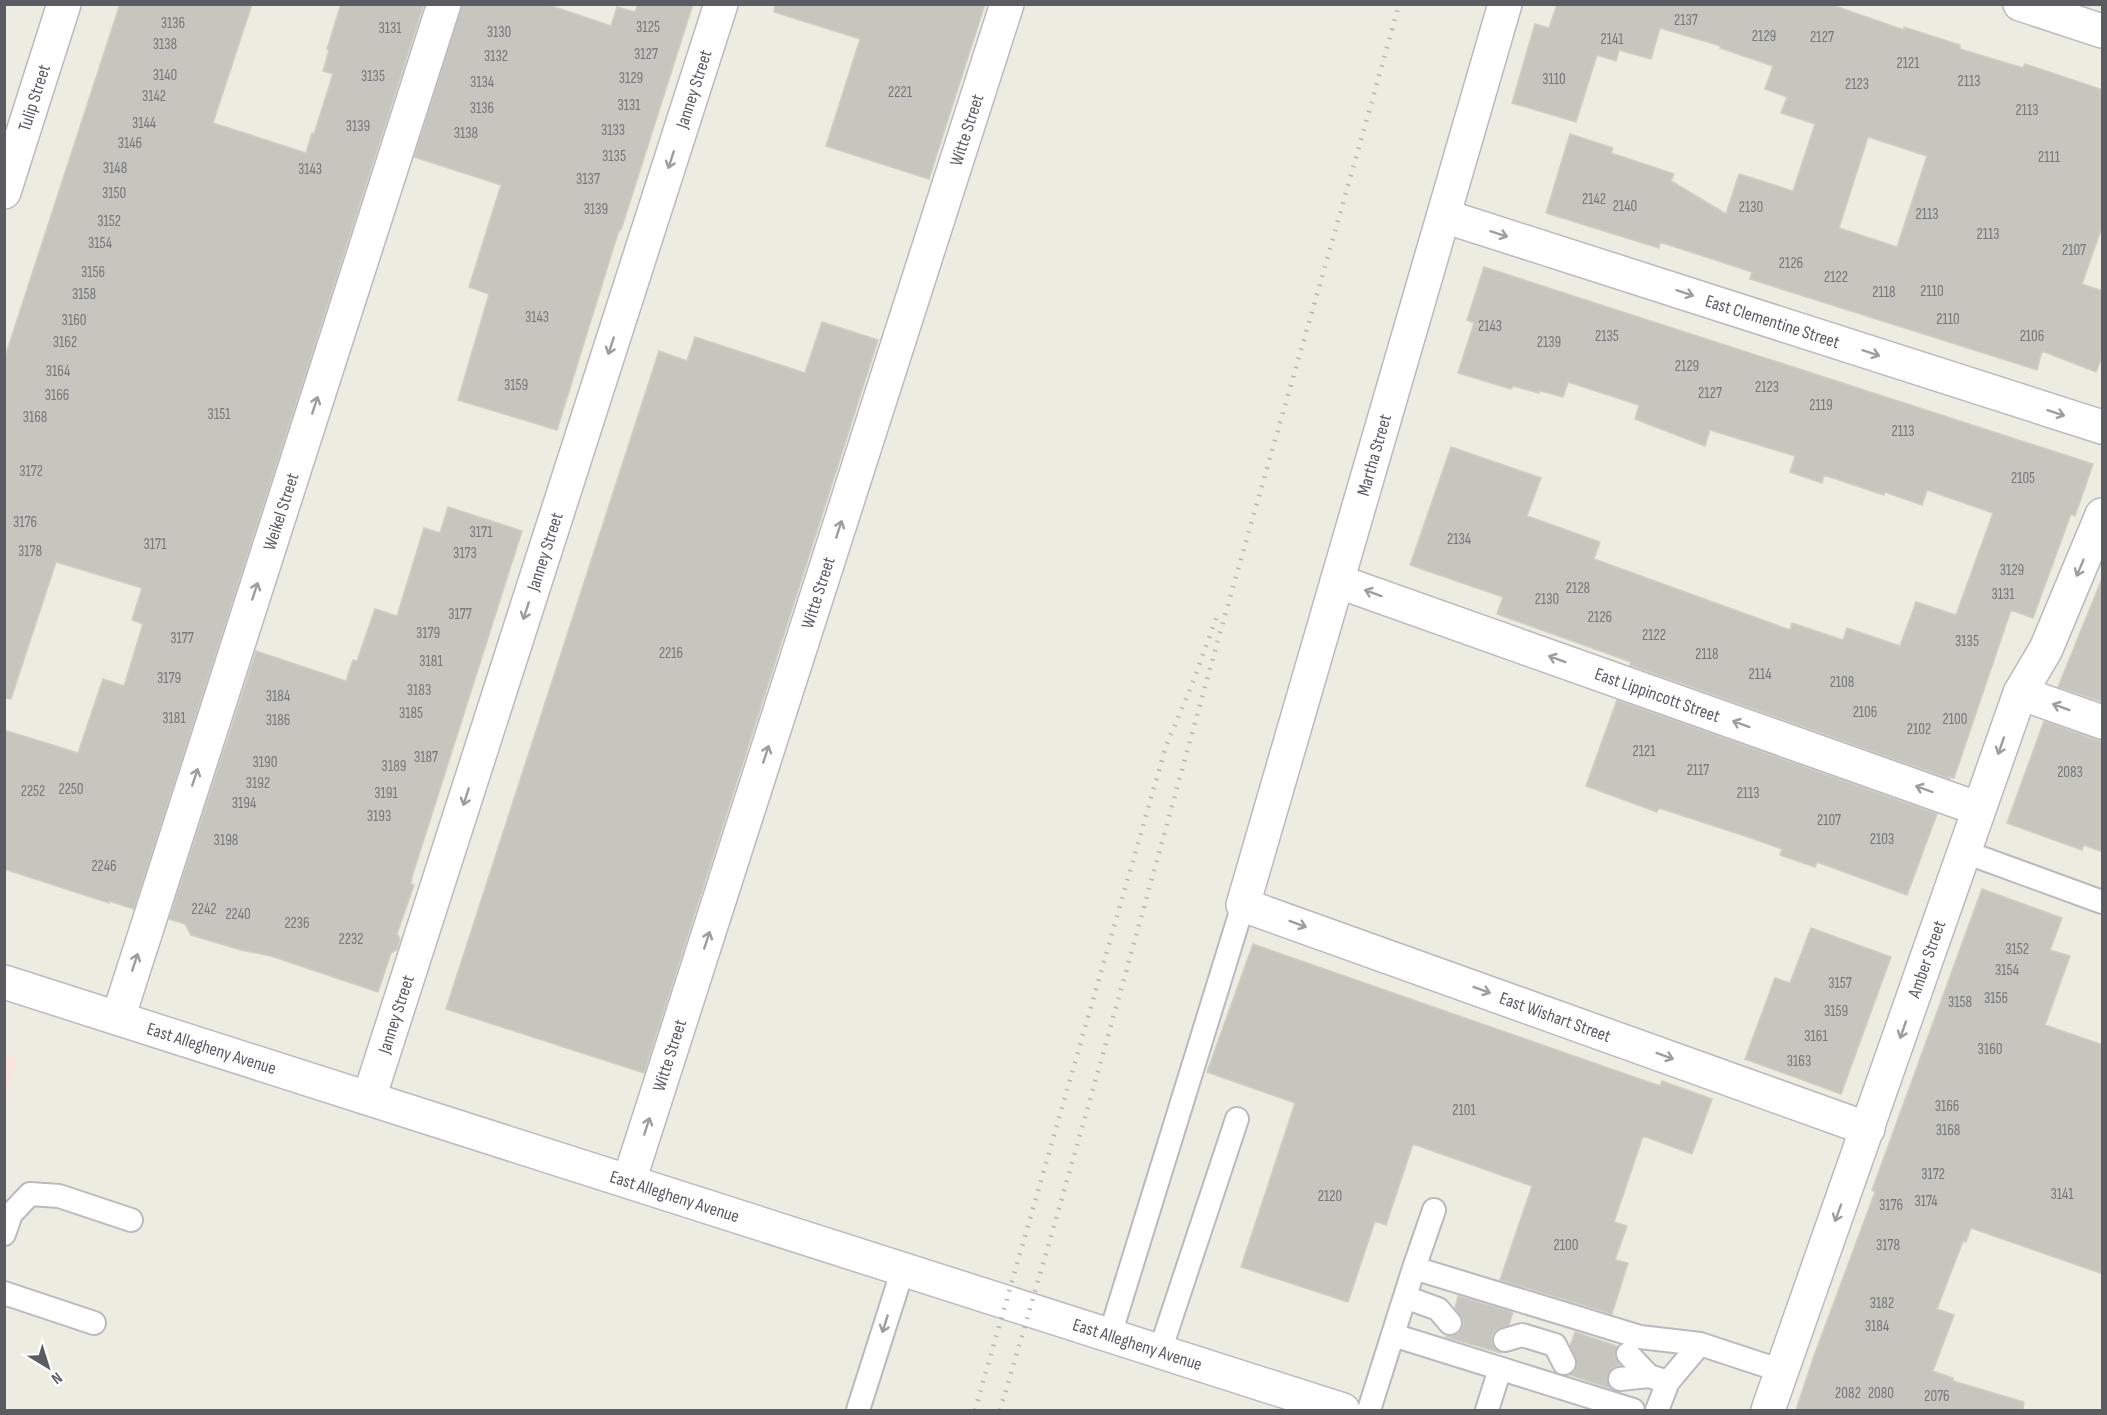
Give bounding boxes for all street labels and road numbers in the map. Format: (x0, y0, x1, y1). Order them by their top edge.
street label: Janney Street (671, 47, 717, 132)
street label: Tulip Street (14, 61, 55, 134)
street label: Witte Street (946, 91, 989, 169)
street label: East Clementine Street (1703, 290, 1843, 353)
street label: Martha Street (1353, 411, 1396, 498)
street label: Weikel Street (259, 470, 304, 553)
street label: Janney Street (523, 509, 568, 594)
street label: Witte Street (797, 554, 840, 631)
street label: East Lippincott Street (1592, 663, 1723, 727)
street label: Amber Street (1903, 917, 1950, 1002)
street label: Janney Street (374, 972, 419, 1057)
street label: East Wishart Street (1496, 988, 1614, 1047)
street label: Witte Street (649, 1017, 691, 1094)
street label: East Allegheny Avenue (144, 1018, 279, 1079)
street label: East Allegheny Avenue (607, 1166, 742, 1227)
street label: East Allegheny Avenue (1070, 1314, 1205, 1375)

